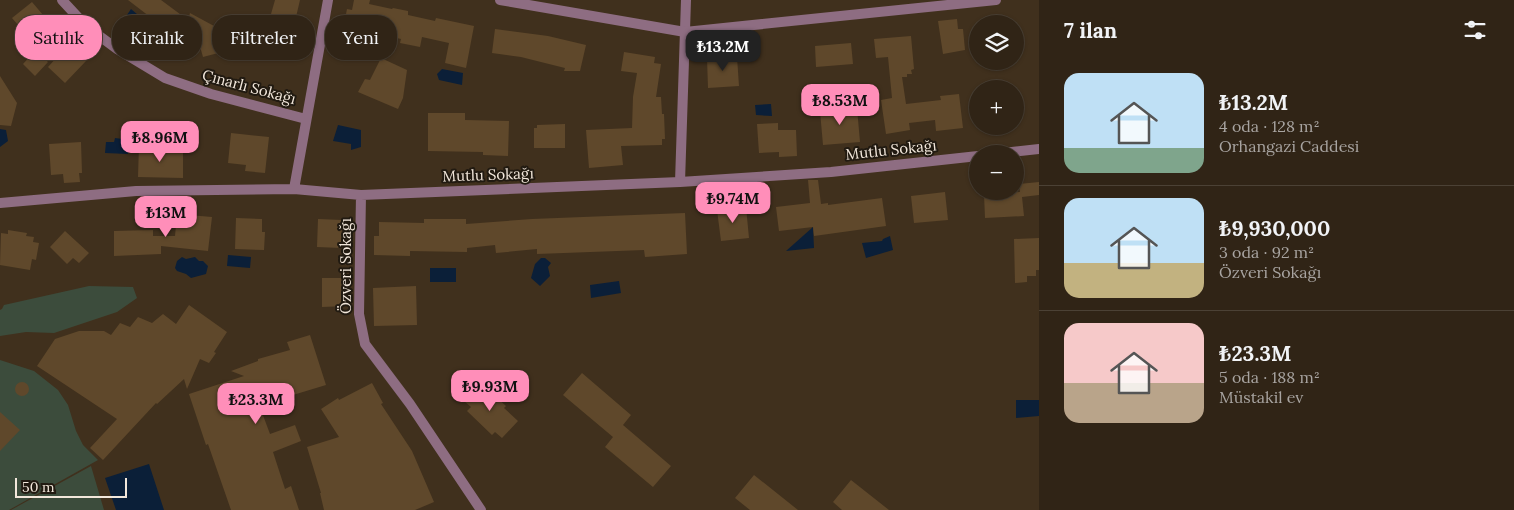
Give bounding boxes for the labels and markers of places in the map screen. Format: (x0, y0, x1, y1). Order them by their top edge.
pin: ₺13.2M (682, 30, 764, 72)
pin: ₺8.53M (799, 84, 881, 126)
pin: ₺8.96M (119, 120, 201, 163)
pin: ₺9.74M (692, 182, 774, 224)
pin: ₺13M (136, 196, 196, 238)
pin: ₺9.93M (449, 370, 531, 412)
pin: ₺23.3M (215, 382, 297, 425)

